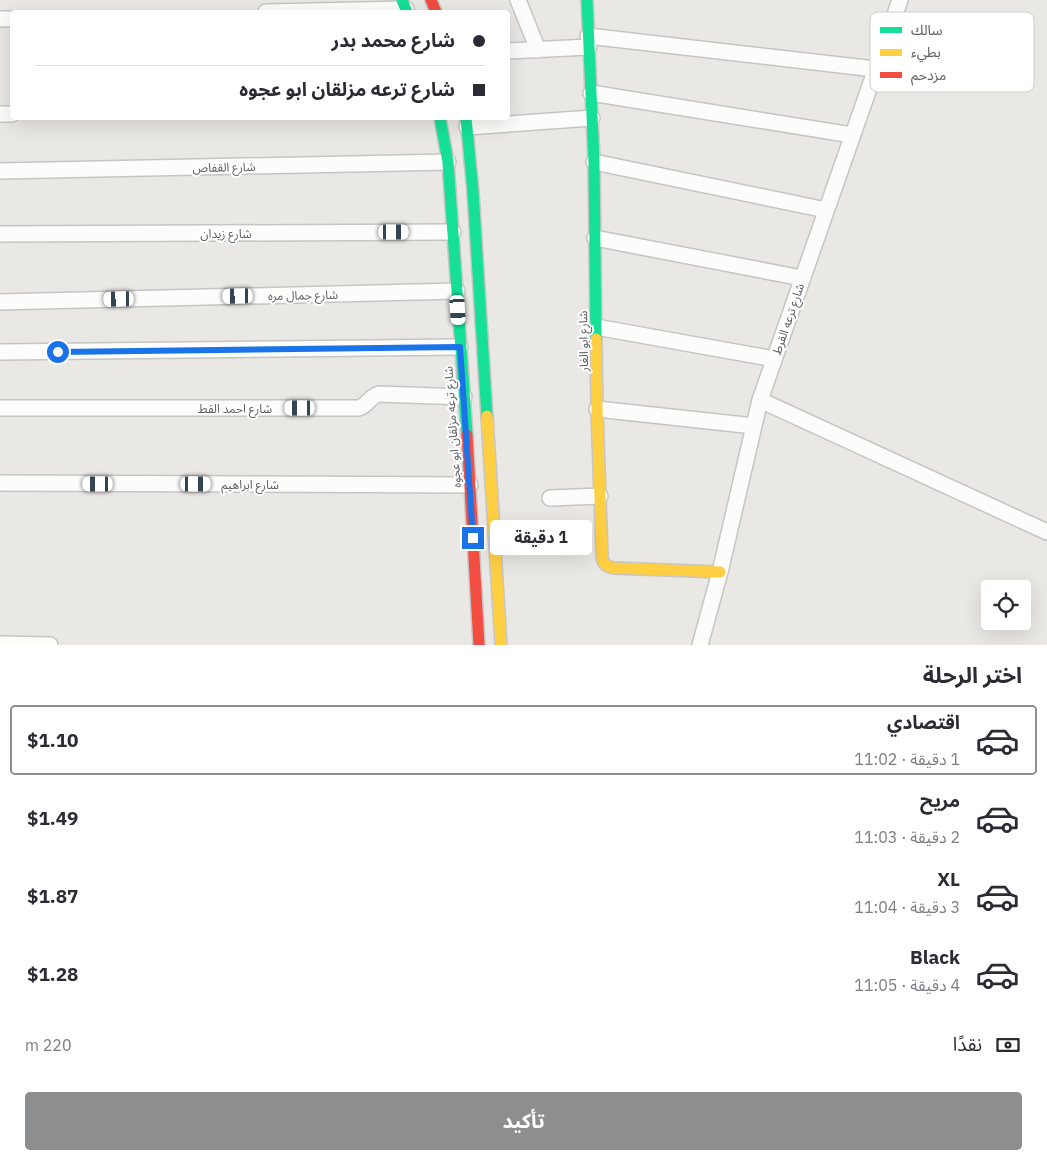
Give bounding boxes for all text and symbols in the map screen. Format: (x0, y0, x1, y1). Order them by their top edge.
legend (870, 12, 1034, 92)
text: سالك (911, 21, 943, 39)
text: شارع محمد بدر (332, 28, 455, 52)
text: بطيء (911, 43, 941, 63)
text: مزدحم (911, 66, 946, 86)
text: شارع ترعه مزلقان ابو عجوه (239, 77, 455, 101)
street label: شارع القفاص (192, 159, 256, 177)
car (379, 225, 409, 240)
street label: شارع زيدان (200, 226, 252, 243)
street label: شارع ترعه القرط (769, 281, 809, 357)
street label: شارع جمال مره (268, 287, 338, 305)
car (222, 288, 253, 304)
car (103, 291, 134, 307)
car (449, 295, 466, 325)
street label: شارع ابو الغار (575, 310, 593, 373)
route start (47, 341, 69, 363)
street label: شارع ترعه مزلقان ابو عجوه (440, 365, 466, 488)
street label: شارع احمد القط (198, 401, 272, 418)
car (285, 401, 315, 416)
car (83, 477, 113, 492)
car (181, 477, 211, 492)
street label: شارع ابراهيم (221, 477, 279, 494)
callout: 1 دقيقة (490, 520, 593, 556)
route end (462, 527, 484, 549)
text: 1 دقيقة (514, 527, 568, 547)
map controls (981, 580, 1031, 630)
button: locate (981, 580, 1031, 630)
text: اختر الرحلة (923, 660, 1022, 689)
text: اقتصادي (887, 710, 960, 734)
icon: car (975, 718, 1020, 763)
text: $1.10 (27, 728, 79, 752)
text: 1 دقيقة · 11:02 (854, 749, 960, 769)
text: مريح (920, 788, 960, 812)
icon: car (975, 796, 1020, 841)
text: $1.49 (27, 806, 79, 830)
text: 2 دقيقة · 11:03 (854, 827, 960, 847)
text: XL (937, 867, 960, 891)
icon: car (975, 874, 1020, 919)
text: $1.87 (27, 884, 79, 908)
text: 3 دقيقة · 11:04 (854, 897, 960, 917)
text: Black (910, 945, 960, 969)
icon: car (975, 952, 1020, 997)
text: $1.28 (27, 962, 79, 986)
text: 4 دقيقة · 11:05 (854, 975, 960, 995)
icon: cash (994, 1031, 1022, 1059)
text: نقدًا (953, 1032, 982, 1056)
text: 220 m (25, 1035, 72, 1055)
button: تأكيد (25, 1092, 1022, 1150)

